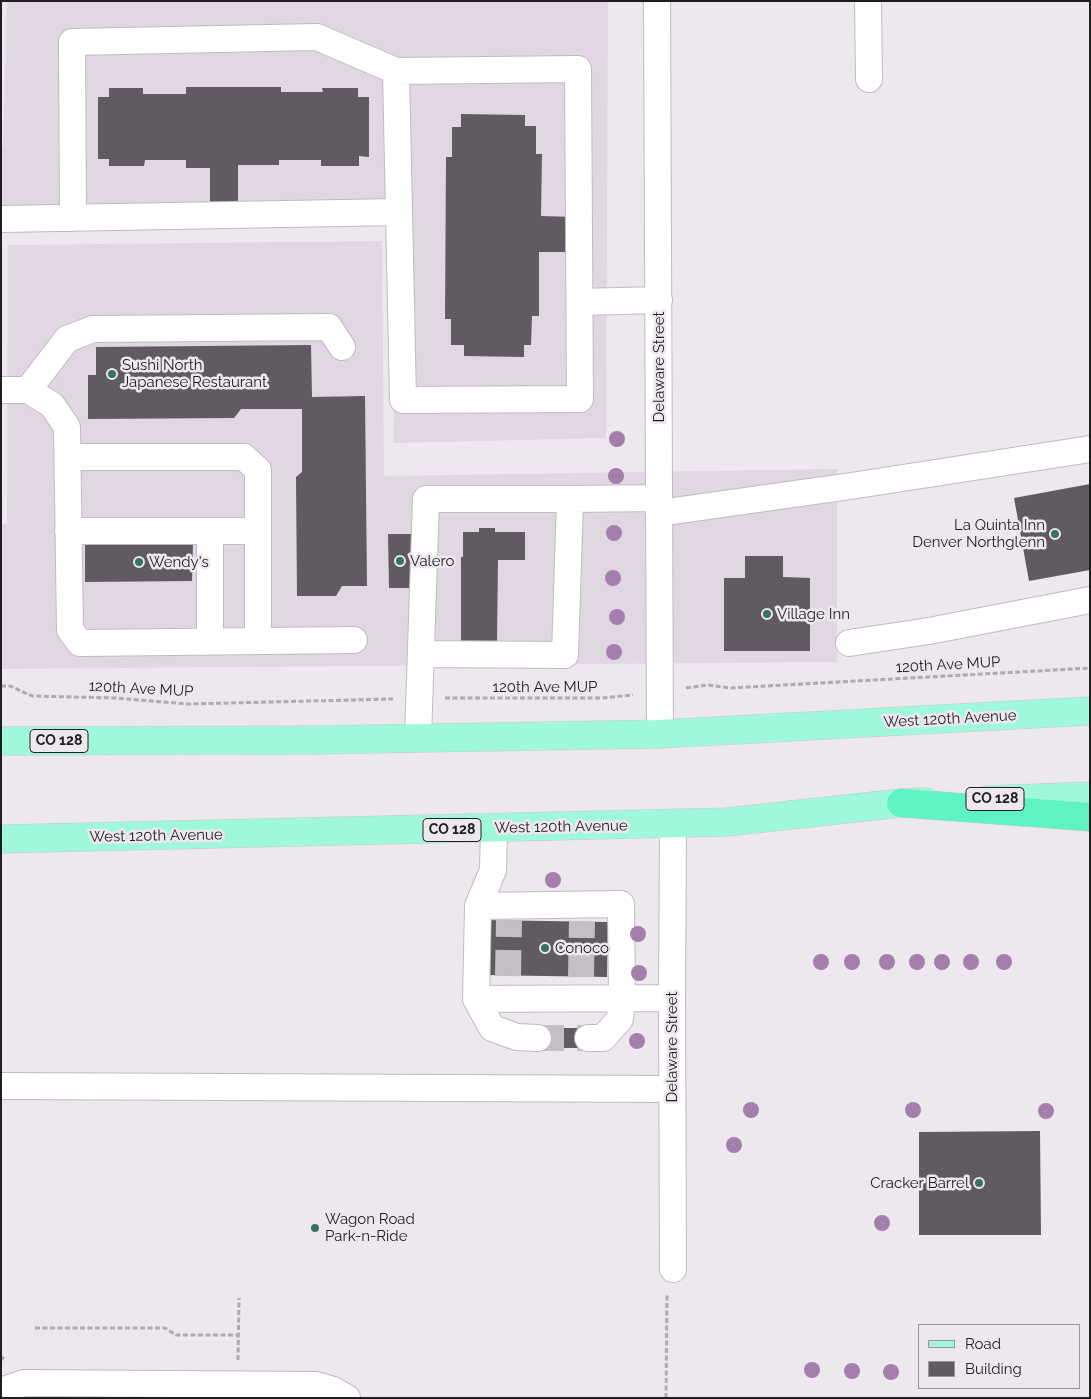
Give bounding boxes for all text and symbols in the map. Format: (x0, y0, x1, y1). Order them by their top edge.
street label: Delaware Street (650, 312, 668, 422)
place label: Sushi North Japanese Restaurant (122, 356, 267, 391)
marker: Sushi North Japanese Restaurant (106, 368, 118, 380)
place label: La Quinta Inn Denver Northglenn (912, 516, 1045, 551)
marker: La Quinta Inn Denver Northglenn (1049, 528, 1061, 540)
place label: Valero (410, 552, 454, 570)
place label: Wendy's (149, 553, 209, 571)
marker: Valero (394, 555, 406, 567)
marker: Wendy's (133, 556, 145, 568)
place label: Village Inn (777, 605, 850, 623)
marker: Village Inn (761, 608, 773, 620)
street label: 120th Ave MUP (895, 653, 1001, 677)
street label: 120th Ave MUP (88, 677, 194, 701)
street label: 120th Ave MUP (493, 678, 597, 696)
street label: West 120th Avenue (883, 707, 1017, 731)
road number: CO 128 (30, 729, 88, 752)
road number: CO 128 (966, 788, 1024, 811)
street label: West 120th Avenue (494, 817, 628, 837)
road number: CO 128 (423, 818, 481, 842)
street label: West 120th Avenue (89, 826, 223, 846)
place label: Conoco (555, 939, 609, 957)
marker: Conoco (539, 942, 551, 954)
street label: Delaware Street (663, 992, 681, 1102)
place label: Cracker Barrel (870, 1174, 969, 1192)
marker: Cracker Barrel (973, 1177, 985, 1189)
place label: Wagon Road Park-n-Ride (325, 1210, 415, 1245)
marker: Wagon Road Park-n-Ride (309, 1222, 321, 1234)
legend (918, 1324, 1081, 1389)
text: Road (965, 1335, 1001, 1353)
text: Building (965, 1360, 1022, 1378)

